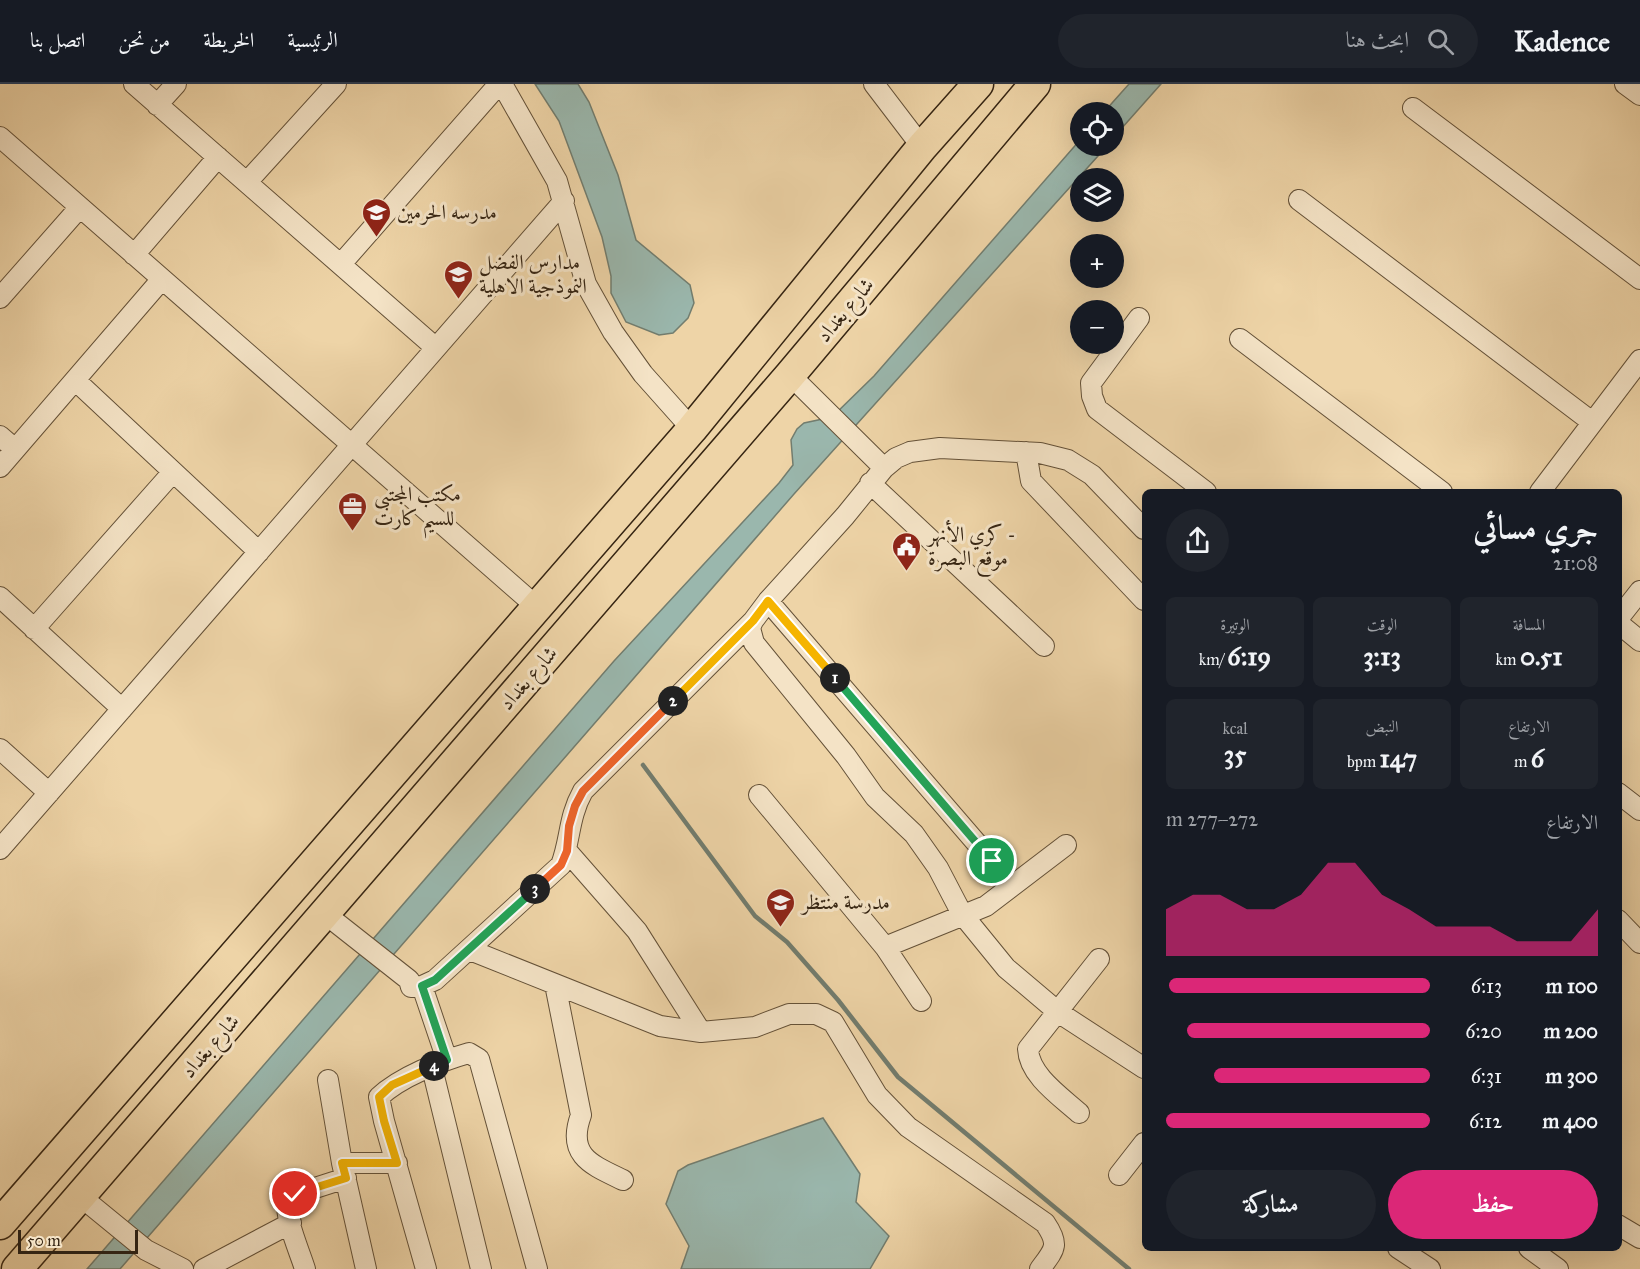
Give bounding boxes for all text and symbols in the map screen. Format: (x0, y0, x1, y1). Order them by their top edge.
search box (1058, 14, 1478, 68)
text: Kadence (1514, 24, 1610, 59)
icon: search (1424, 25, 1457, 58)
text: ابحث هنا (1346, 26, 1409, 53)
text: اتصل بنا (30, 27, 85, 53)
text: من نحن (118, 27, 170, 53)
text: الخريطة (203, 27, 254, 53)
text: الرئيسية (287, 27, 338, 53)
map controls (1070, 102, 1124, 354)
button: locate (1070, 102, 1124, 156)
button: layers (1070, 168, 1124, 222)
school or university icon: مدرسه الحرمين (360, 196, 392, 238)
place label: مدرسه الحرمين (397, 199, 497, 225)
button: + (1070, 234, 1124, 288)
place label: مدارس الفضل النموذجية الاهلية (479, 249, 587, 299)
school or university icon: مدارس الفضل النموذجية الاهلية (442, 258, 474, 300)
street label: شارع بغداد (810, 272, 883, 351)
button: − (1070, 300, 1124, 354)
place label: مكتب المجتبى للسيم كارت (374, 481, 461, 539)
office icon: مكتب المجتبى للسيم كارت (337, 490, 369, 532)
text: جري مسائي (1473, 508, 1598, 548)
button: share (1166, 509, 1229, 572)
place label: كري الأنهر - موقع البصرة (926, 519, 1016, 577)
public building icon: كري الأنهر - موقع البصرة (891, 530, 923, 572)
text: 21:08 (1553, 551, 1598, 575)
text: الوتيرة (1220, 615, 1250, 634)
text: الوقت (1367, 615, 1397, 634)
text: المسافة (1513, 615, 1545, 634)
text: 6:19 (1227, 640, 1271, 672)
text: 3:13 (1363, 640, 1401, 672)
text: 0.51 (1520, 640, 1562, 672)
street label: شارع بغداد (493, 641, 567, 719)
text: /km (1199, 650, 1227, 669)
text: km (1496, 650, 1520, 669)
pin: 1 (820, 663, 850, 693)
text: 1 (832, 668, 838, 687)
pin: 2 (658, 686, 688, 716)
text: 2 (669, 691, 677, 710)
text: النبض (1366, 717, 1398, 736)
text: الارتفاع (1508, 717, 1550, 736)
text: kcal (1222, 719, 1248, 738)
text: 35 (1224, 738, 1246, 770)
text: 147 (1380, 742, 1417, 774)
text: 6 (1531, 742, 1544, 774)
text: bpm (1347, 752, 1380, 771)
text: m (1514, 752, 1531, 771)
text: 272–277 m (1166, 807, 1258, 831)
text: الارتفاع (1546, 810, 1598, 834)
pin (966, 835, 1017, 886)
icon: arrive (975, 844, 1008, 877)
pin: 3 (520, 874, 550, 904)
text: 3 (532, 879, 538, 898)
school or university icon: مدرسة منتظر (765, 886, 797, 928)
place label: مدرسة منتظر (800, 889, 890, 915)
text: 6:13 (1471, 974, 1502, 998)
text: 100 m (1546, 974, 1598, 998)
street label: شارع بغداد (175, 1009, 249, 1087)
text: 6:20 (1465, 1019, 1502, 1043)
text: 200 m (1544, 1019, 1598, 1043)
pin: 4 (419, 1051, 449, 1081)
text: 4 (430, 1056, 438, 1075)
text: 6:31 (1471, 1064, 1502, 1088)
text: 300 m (1546, 1064, 1598, 1088)
text: 6:12 (1469, 1109, 1502, 1133)
text: 400 m (1542, 1109, 1598, 1133)
pin (269, 1168, 320, 1219)
button: مشاركة (1166, 1170, 1376, 1239)
button: حفظ (1388, 1170, 1598, 1239)
icon: check (278, 1177, 311, 1210)
scale bar (18, 1227, 138, 1254)
text: 50 m (27, 1231, 61, 1250)

